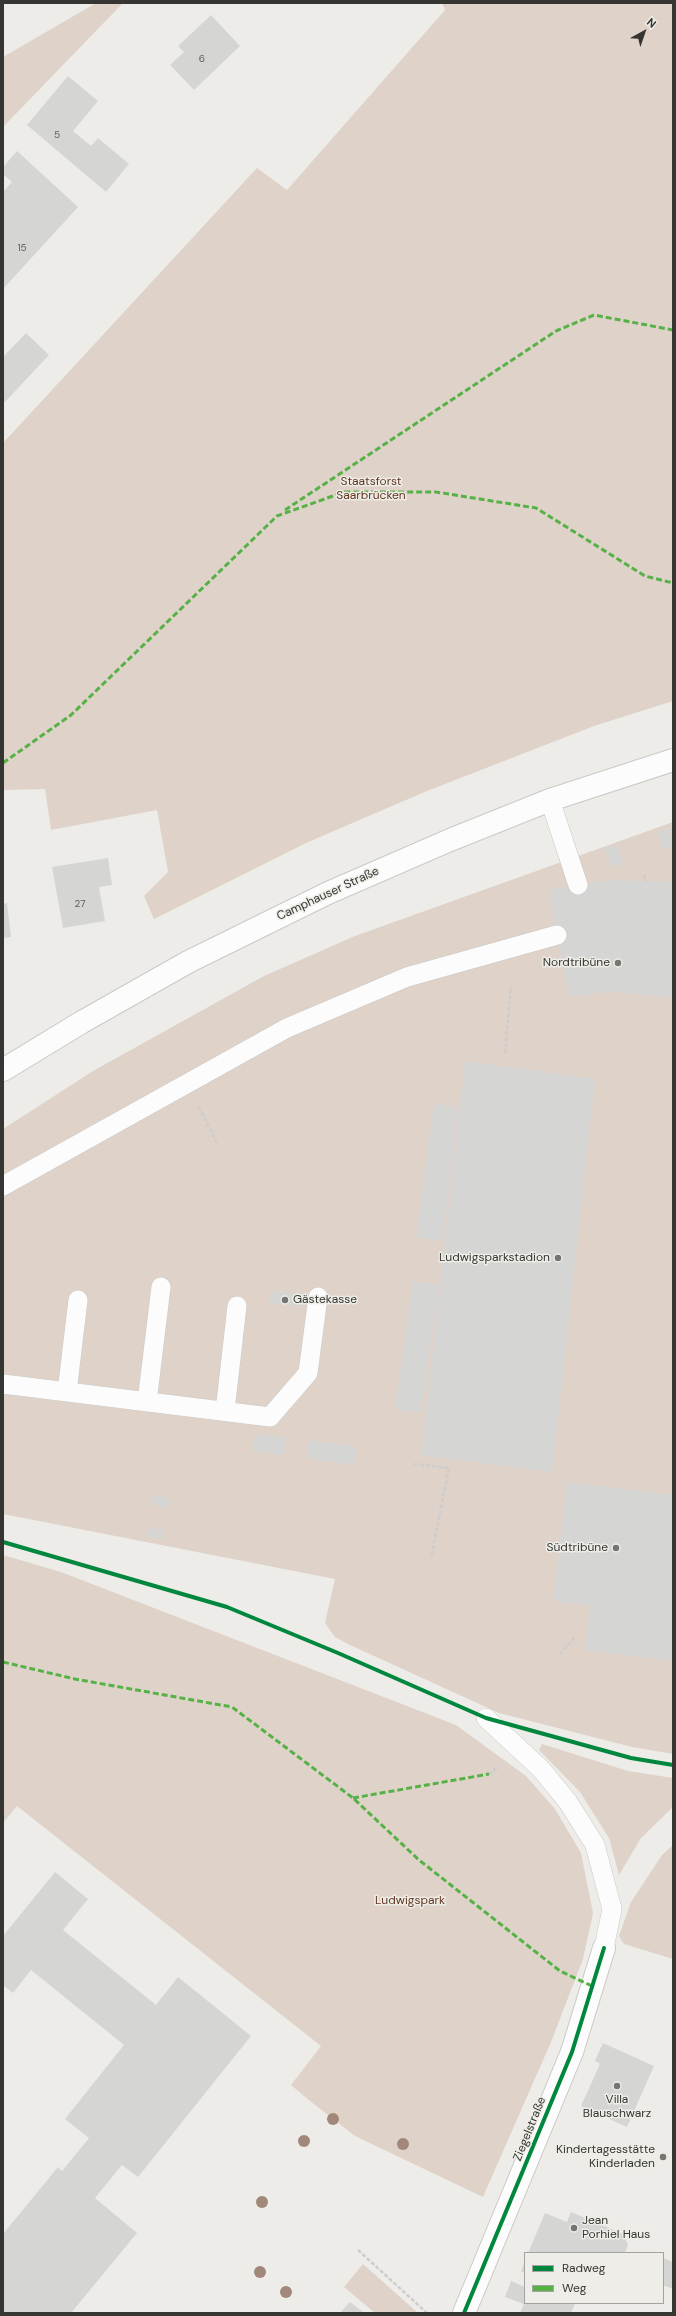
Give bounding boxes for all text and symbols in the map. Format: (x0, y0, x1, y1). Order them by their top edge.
north arrow (624, 12, 664, 52)
text: N (644, 15, 659, 31)
house number: 6 (199, 53, 205, 65)
house number: 5 (54, 129, 60, 141)
house number: 15 (17, 242, 27, 254)
park label: Staatsforst Saarbrücken (336, 475, 406, 503)
street label: Camphauser Straße (275, 864, 381, 924)
house number: 27 (75, 898, 85, 910)
place label: Nordtribüne (543, 956, 610, 970)
marker: Nordtribüne (613, 958, 623, 968)
place label: Ludwigsparkstadion (439, 1251, 550, 1265)
marker: Ludwigsparkstadion (553, 1253, 563, 1263)
place label: Gästekasse (293, 1293, 357, 1307)
marker: Gästekasse (280, 1295, 290, 1305)
place label: Südtribüne (547, 1541, 608, 1555)
marker: Südtribüne (611, 1543, 621, 1553)
park label: Ludwigspark (375, 1894, 445, 1908)
marker: Villa Blauschwarz (612, 2081, 622, 2091)
place label: Villa Blauschwarz (583, 2093, 651, 2121)
street label: Ziegelstraße (511, 2095, 549, 2163)
place label: Kindertagesstätte Kinderladen (556, 2143, 655, 2171)
marker: Kindertagesstätte Kinderladen (658, 2152, 668, 2162)
place label: Jean Porhiel Haus (582, 2214, 650, 2242)
marker: Jean Porhiel Haus (569, 2223, 579, 2233)
legend (524, 2252, 664, 2304)
text: Radweg (562, 2260, 605, 2276)
text: Weg (562, 2280, 586, 2296)

